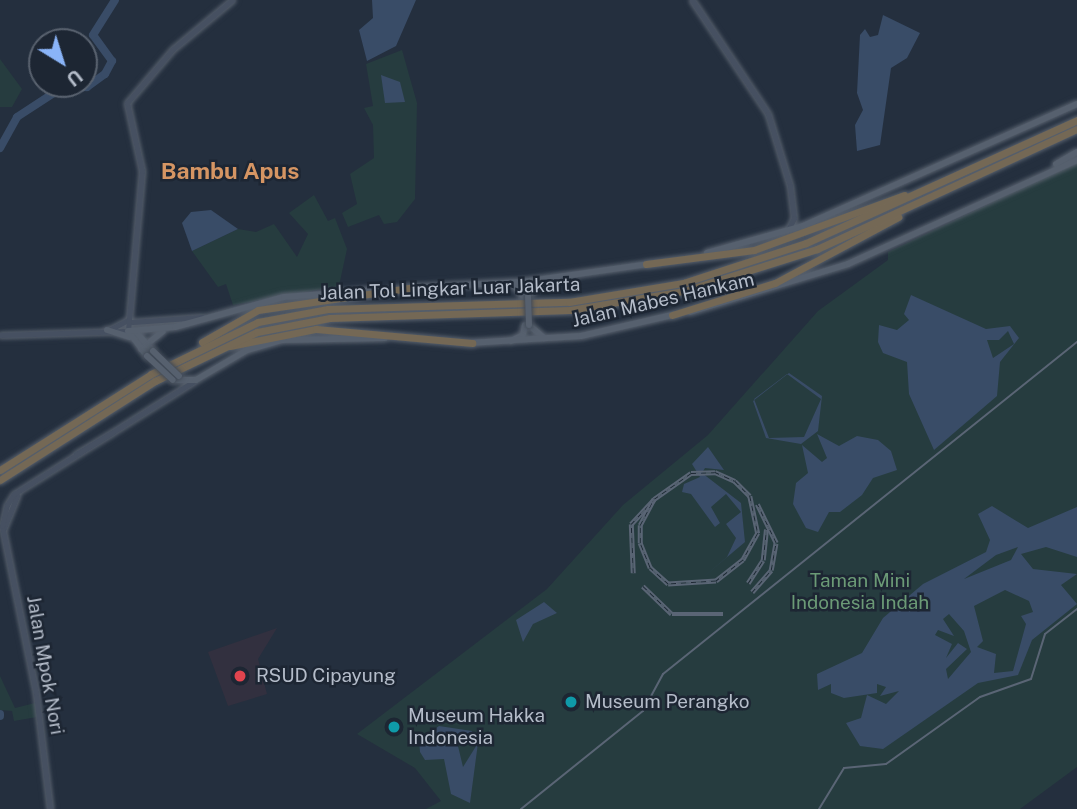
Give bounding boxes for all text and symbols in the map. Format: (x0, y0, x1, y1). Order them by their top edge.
north arrow (28, 28, 98, 98)
text: U (63, 65, 87, 91)
district label: Bambu Apus (161, 157, 299, 185)
street label: Jalan Mabes Hankam (570, 268, 756, 332)
street label: Jalan Tol Lingkar Luar Jakarta (319, 273, 581, 305)
park label: Taman Mini Indonesia Indah (791, 570, 929, 614)
street label: Jalan Mpok Nori (22, 594, 68, 736)
place label: RSUD Cipayung (256, 665, 396, 687)
marker: RSUD Cipayung (230, 666, 250, 686)
place label: Museum Perangko (585, 691, 749, 713)
marker: Museum Perangko (563, 694, 579, 710)
place label: Museum Hakka Indonesia (408, 705, 545, 749)
marker: Museum Hakka Indonesia (386, 719, 402, 735)

